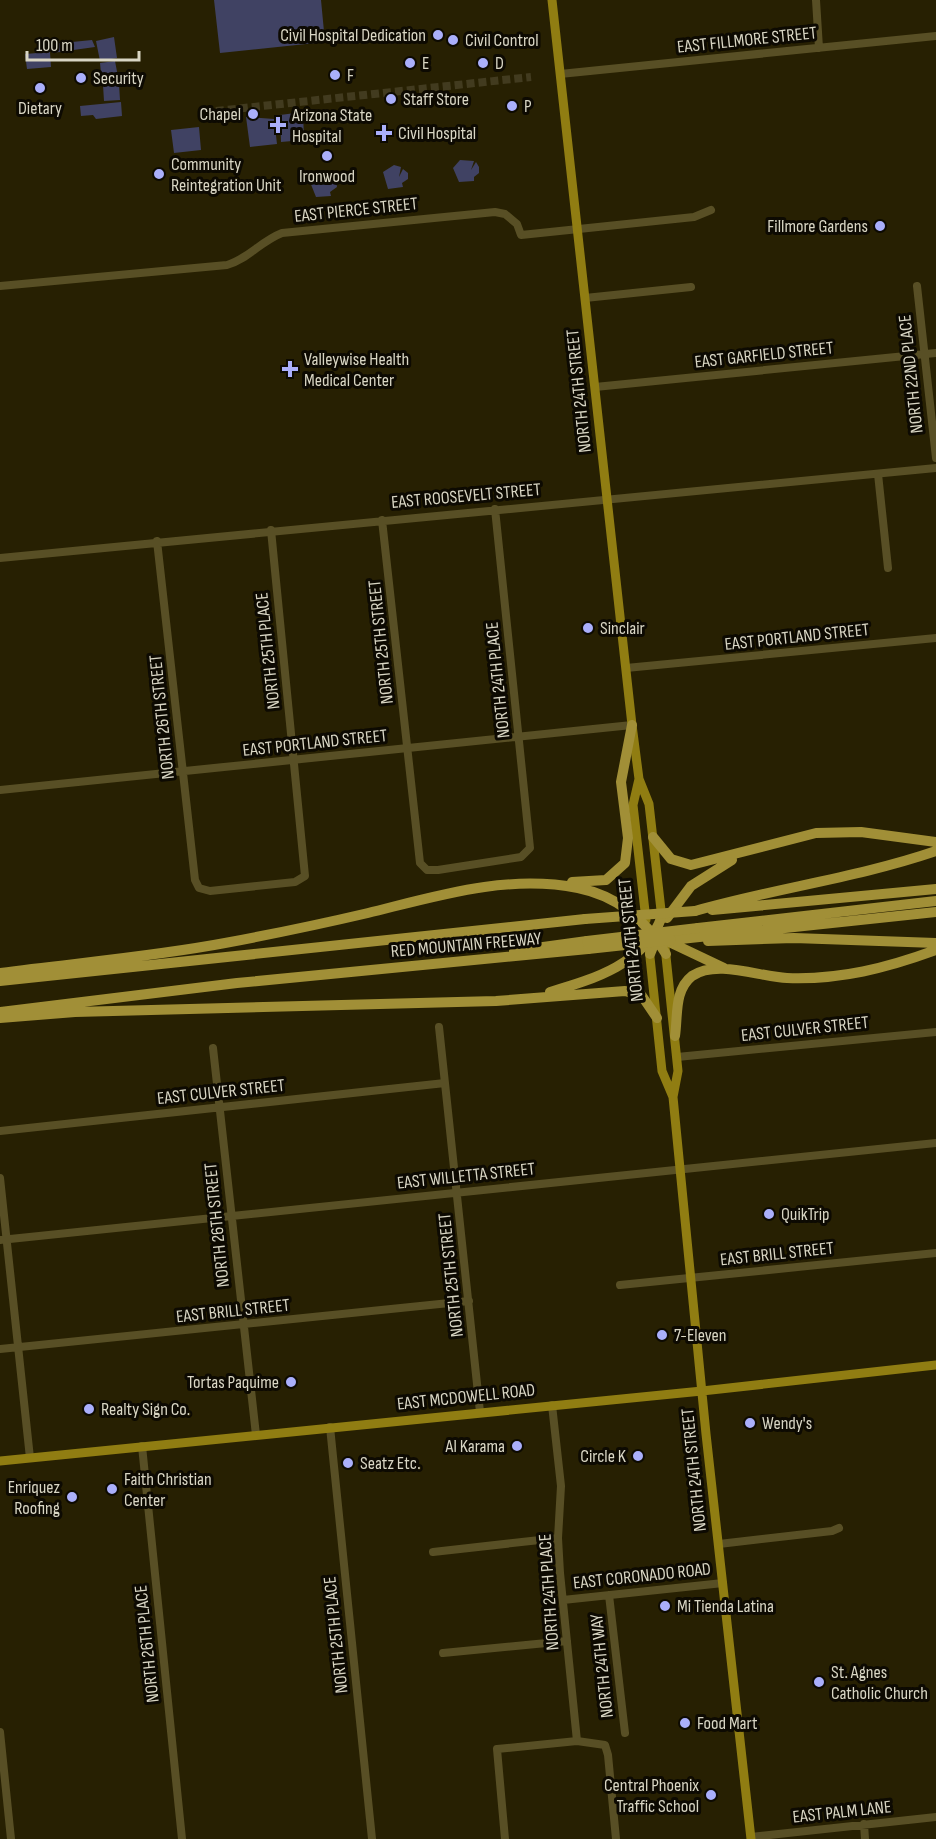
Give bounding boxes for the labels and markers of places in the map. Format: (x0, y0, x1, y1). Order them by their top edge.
place label: Civil Hospital Dedication (280, 25, 426, 46)
marker: Civil Hospital Dedication (431, 28, 445, 42)
place label: Civil Control (465, 30, 539, 51)
marker: Civil Control (446, 33, 460, 47)
place label: E (422, 53, 429, 74)
place label: D (495, 53, 504, 74)
marker: E (403, 56, 417, 70)
marker: D (476, 56, 490, 70)
place label: F (347, 65, 354, 86)
place label: Security (93, 68, 144, 89)
marker: F (328, 68, 342, 82)
marker: Security (74, 71, 88, 85)
marker: Dietary (33, 81, 47, 95)
place label: Staff Store (403, 89, 469, 110)
marker: Staff Store (384, 92, 398, 106)
place label: P (524, 96, 532, 117)
place label: Dietary (18, 98, 62, 119)
marker: P (505, 99, 519, 113)
place label: Chapel (200, 104, 241, 125)
place label: Arizona State Hospital (291, 105, 372, 147)
marker: Chapel (246, 107, 260, 121)
marker: Arizona State Hospital (269, 116, 287, 134)
place label: Civil Hospital (398, 123, 476, 144)
marker: Civil Hospital (375, 124, 393, 142)
marker: Ironwood (320, 149, 334, 163)
place label: Community Reintegration Unit (171, 154, 282, 196)
place label: Ironwood (299, 166, 355, 187)
marker: Community Reintegration Unit (152, 167, 166, 181)
place label: Fillmore Gardens (767, 216, 868, 237)
marker: Fillmore Gardens (873, 219, 887, 233)
place label: Valleywise Health Medical Center (304, 349, 409, 391)
marker: Valleywise Health Medical Center (281, 360, 299, 378)
place label: Sinclair (600, 618, 645, 639)
marker: Sinclair (581, 621, 595, 635)
place label: QuikTrip (781, 1204, 830, 1225)
marker: QuikTrip (762, 1207, 776, 1221)
place label: 7-Eleven (674, 1325, 727, 1346)
marker: 7-Eleven (655, 1328, 669, 1342)
place label: Tortas Paquime (187, 1372, 279, 1393)
marker: Tortas Paquime (284, 1375, 298, 1389)
place label: Realty Sign Co. (101, 1399, 190, 1420)
marker: Realty Sign Co. (82, 1402, 96, 1416)
place label: Wendy's (762, 1413, 812, 1434)
marker: Wendy's (743, 1416, 757, 1430)
place label: Al Karama (445, 1436, 505, 1457)
marker: Al Karama (510, 1439, 524, 1453)
place label: Circle K (580, 1446, 627, 1467)
marker: Circle K (631, 1449, 645, 1463)
place label: Seatz Etc. (360, 1453, 421, 1474)
marker: Seatz Etc. (341, 1456, 355, 1470)
place label: Faith Christian Center (124, 1469, 212, 1511)
place label: Enriquez Roofing (8, 1477, 61, 1519)
marker: Faith Christian Center (105, 1482, 119, 1496)
marker: Enriquez Roofing (65, 1490, 79, 1504)
place label: Mi Tienda Latina (677, 1596, 774, 1617)
marker: Mi Tienda Latina (658, 1599, 672, 1613)
place label: St. Agnes Catholic Church (831, 1662, 928, 1704)
marker: St. Agnes Catholic Church (812, 1675, 826, 1689)
place label: Food Mart (697, 1713, 758, 1734)
marker: Food Mart (678, 1716, 692, 1730)
place label: Central Phoenix Traffic School (604, 1775, 699, 1817)
marker: Central Phoenix Traffic School (704, 1788, 718, 1802)

